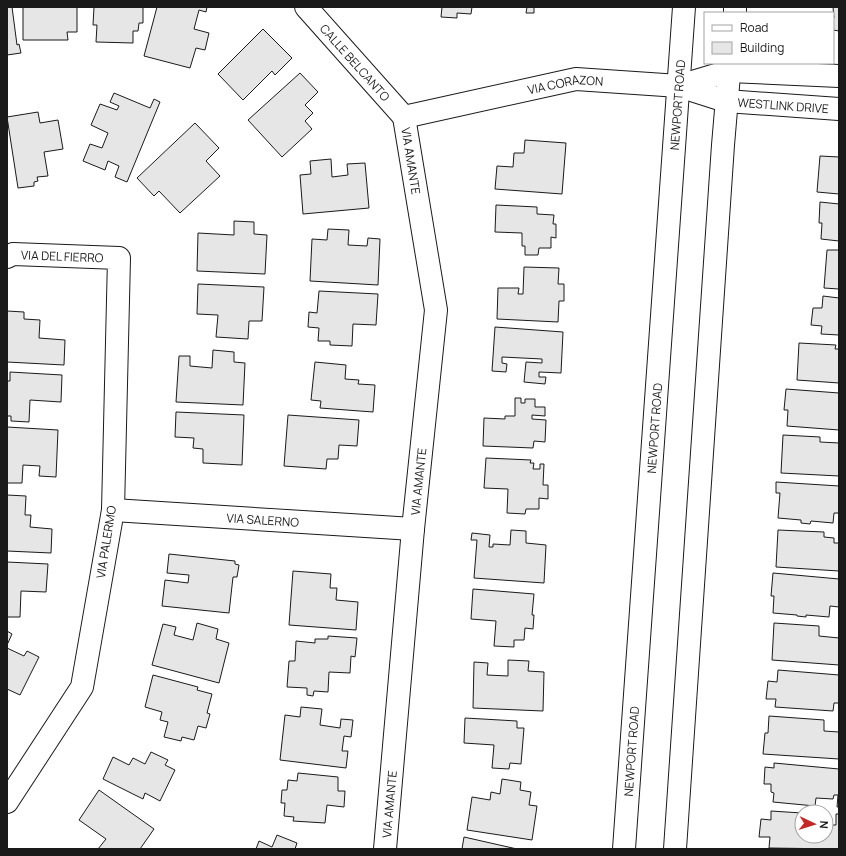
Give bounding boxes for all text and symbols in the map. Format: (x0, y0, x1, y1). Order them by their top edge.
legend (704, 12, 834, 64)
text: Road (740, 19, 768, 36)
street label: CALLE BELCANTO (316, 20, 394, 105)
text: Building (740, 39, 784, 56)
street label: NEWPORT ROAD (665, 59, 689, 151)
street label: VIA CORAZON (526, 70, 604, 98)
street label: WESTLINK DRIVE (737, 93, 829, 117)
street label: VIA AMANTE (397, 126, 425, 196)
street label: VIA DEL FIERRO (21, 246, 104, 266)
street label: NEWPORT ROAD (642, 382, 666, 474)
street label: VIA AMANTE (406, 447, 430, 516)
street label: VIA PALERMO (92, 504, 120, 580)
street label: VIA SALERNO (226, 509, 300, 530)
street label: NEWPORT ROAD (619, 705, 643, 797)
street label: VIA AMANTE (378, 770, 400, 839)
north arrow (794, 804, 834, 844)
text: N (817, 820, 832, 829)

